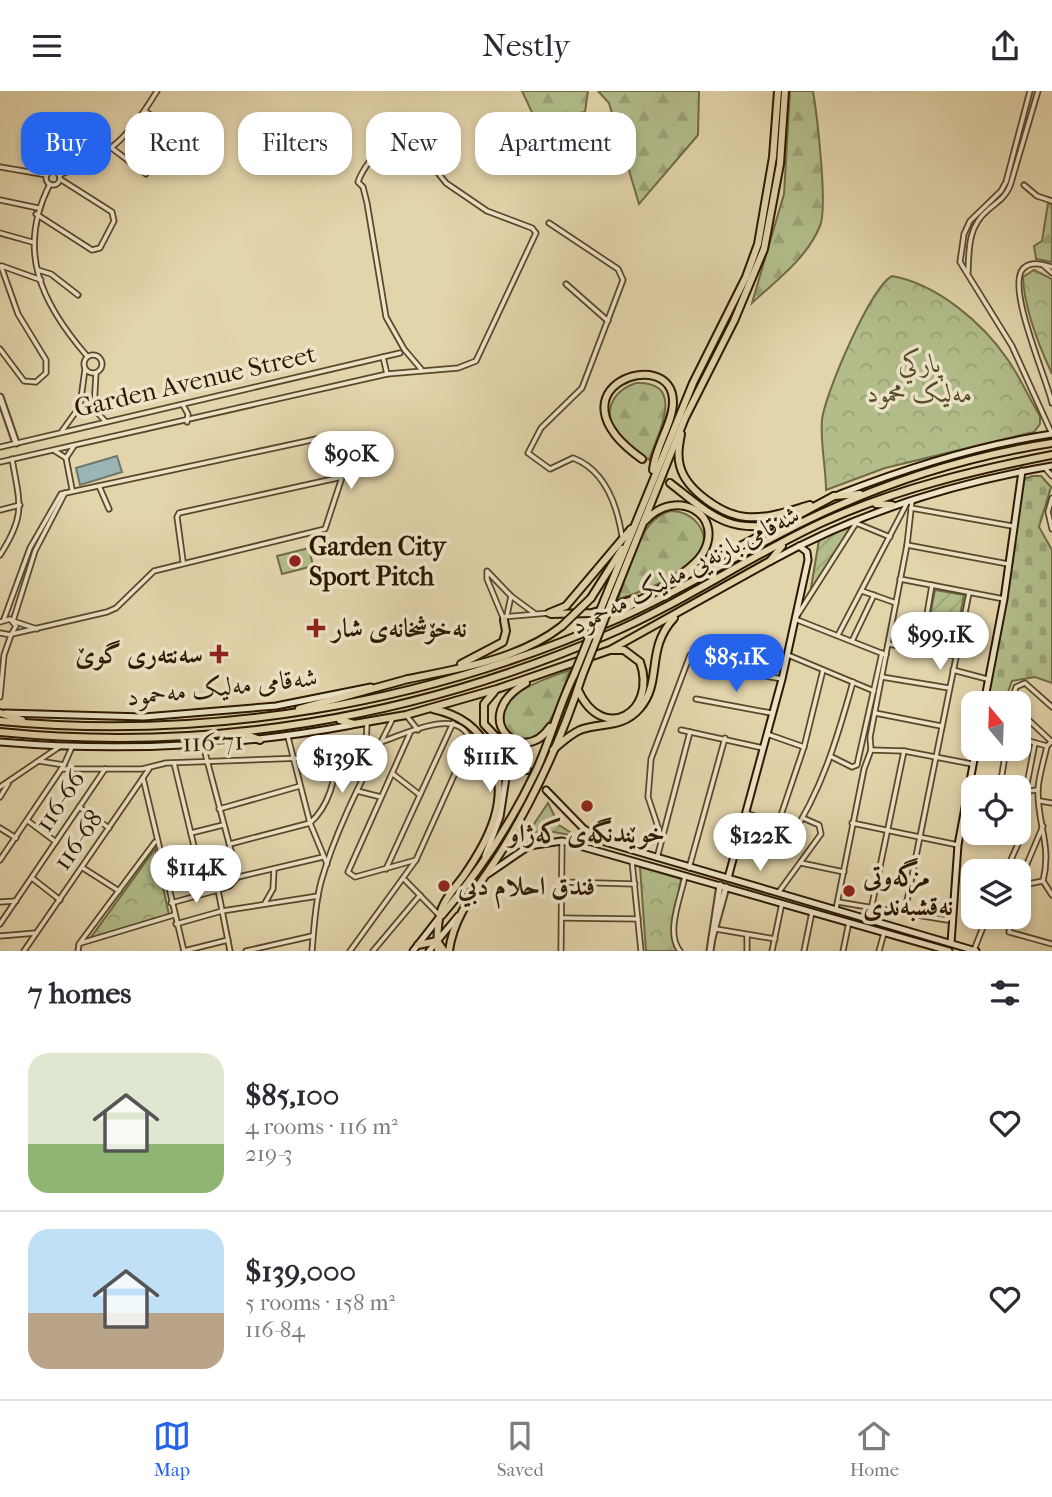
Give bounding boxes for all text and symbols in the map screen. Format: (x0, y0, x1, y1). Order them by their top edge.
icon: menu (28, 27, 66, 65)
text: Nestly (482, 27, 570, 64)
icon: share (986, 27, 1024, 65)
chip: Buy (21, 112, 111, 175)
chip: Rent (125, 112, 224, 175)
chip: Filters (238, 112, 352, 175)
chip: New (366, 112, 461, 175)
chip: Apartment (475, 112, 636, 175)
street label: Garden Avenue Street (71, 338, 320, 424)
park label: پارکي مەليک محمود (867, 347, 973, 410)
pin: $90K (310, 431, 392, 491)
text: $90K (324, 440, 378, 467)
street label: شەقامی بازنەیی مەلیک مەحمود (566, 499, 805, 642)
place label: Garden City Sport Pitch (309, 531, 448, 592)
marker: Garden City Sport Pitch (287, 553, 303, 569)
place label: نەخۆشخانەی شار (329, 613, 467, 645)
pin: $99.1K (883, 613, 997, 672)
marker: نەخۆشخانەی شار (306, 618, 326, 638)
text: $99.1K (907, 621, 973, 648)
pin: $85.1K (679, 635, 793, 694)
place label: سەنتەری گوێ (75, 639, 203, 671)
text: $85.1K (704, 643, 768, 670)
marker: سەنتەری گوێ (209, 644, 229, 664)
street label: شەقامی مەلیک مەحمود (125, 662, 319, 713)
north arrow (961, 691, 1031, 761)
map controls (961, 691, 1031, 929)
street label: 116-71 (182, 725, 244, 759)
pin: $139K (293, 735, 391, 795)
pin: $111K (441, 735, 539, 794)
text: $111K (463, 743, 517, 770)
text: $139K (312, 744, 372, 771)
street label: 116-66 (28, 764, 92, 838)
button: locate (961, 775, 1031, 845)
marker: خوێندنگەی کەژاو (579, 798, 595, 814)
street label: 116-68 (46, 804, 110, 876)
pin: $122K (711, 813, 809, 873)
place label: خوێندنگەی کەژاو (506, 817, 665, 850)
text: $122K (729, 822, 791, 849)
pin: $114K (147, 845, 245, 905)
text: $114K (166, 854, 226, 881)
place label: مزگەوتی نەقشبەندی (862, 857, 953, 922)
button: layers (961, 859, 1031, 929)
place label: فندق احلام دبي (457, 871, 595, 909)
marker: فندق احلام دبي (436, 878, 452, 894)
marker: مزگەوتی نەقشبەندی (841, 883, 857, 899)
icon: filters (986, 974, 1024, 1012)
text: 7 homes (28, 976, 131, 1011)
text: $85,100 (245, 1078, 339, 1113)
icon: home (84, 1081, 168, 1165)
icon: heart (986, 1104, 1024, 1142)
text: 4 rooms · 116 m² (245, 1113, 398, 1140)
text: 219-3 (245, 1140, 293, 1167)
text: $139,000 (245, 1254, 356, 1289)
icon: home (84, 1257, 168, 1341)
icon: heart (986, 1280, 1024, 1318)
text: 5 rooms · 158 m² (245, 1289, 395, 1316)
text: 116-84 (245, 1316, 305, 1343)
tab: Map (153, 1417, 191, 1481)
tab: Saved (497, 1417, 544, 1481)
tab: Home (850, 1417, 899, 1481)

